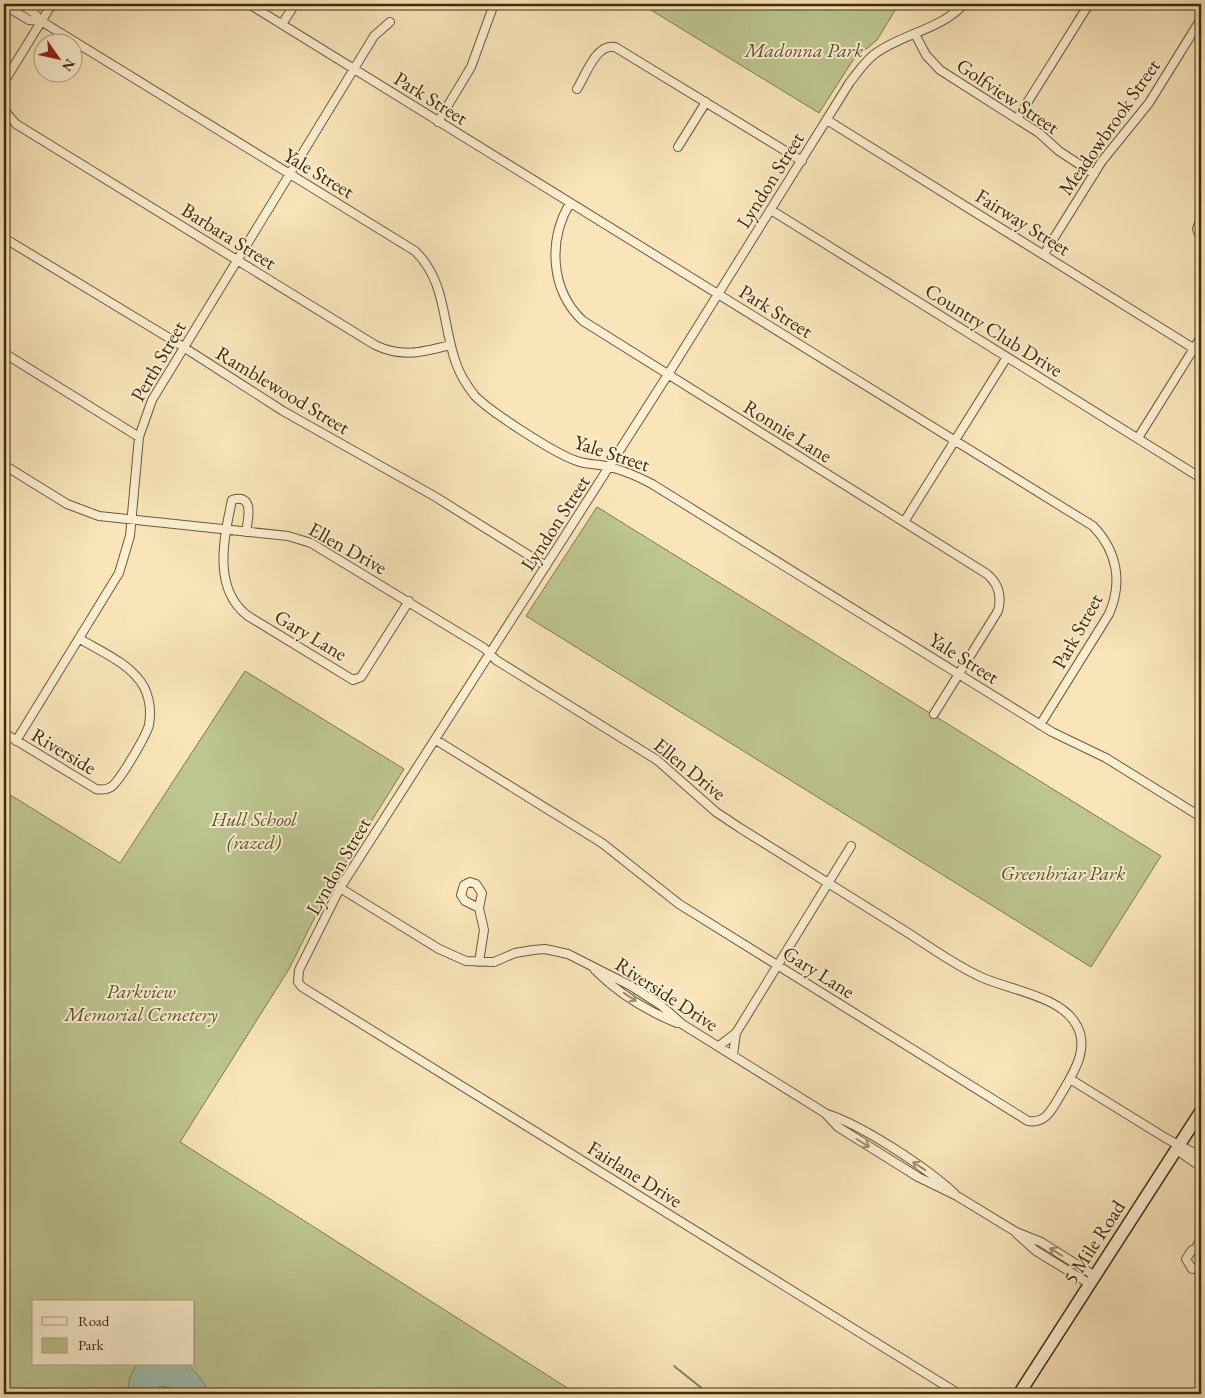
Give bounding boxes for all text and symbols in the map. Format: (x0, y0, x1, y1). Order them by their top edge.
north arrow (32, 32, 82, 82)
park label: Madonna Park (744, 37, 863, 63)
street label: Golfview Street (952, 52, 1065, 140)
street label: Meadowbrook Street (1052, 53, 1166, 200)
text: N (58, 56, 79, 76)
street label: Park Street (389, 65, 473, 131)
street label: Lyndon Street (730, 126, 810, 233)
street label: Yale Street (279, 142, 360, 205)
street label: Fairway Street (971, 183, 1076, 262)
street label: Barbara Street (177, 197, 282, 276)
street label: Country Club Drive (920, 277, 1068, 383)
street label: Park Street (734, 278, 818, 344)
street label: Perth Street (124, 315, 192, 406)
street label: Ramblewood Street (211, 340, 355, 441)
street label: Ronnie Lane (739, 393, 837, 469)
street label: Yale Street (571, 429, 654, 478)
street label: Lyndon Street (515, 470, 596, 576)
street label: Ellen Drive (304, 516, 392, 580)
street label: Park Street (1046, 588, 1109, 673)
street label: Gary Lane (270, 603, 352, 667)
street label: Yale Street (924, 626, 1005, 690)
street label: Riverside (27, 722, 101, 781)
street label: Ellen Drive (648, 732, 732, 806)
park label: Hull School (razed) (210, 806, 298, 855)
street label: Lyndon Street (300, 812, 377, 919)
park label: Greenbriar Park (1000, 860, 1126, 886)
street label: Gary Lane (778, 940, 860, 1004)
street label: Riverside Drive (610, 951, 724, 1037)
park label: Parkview Memorial Cemetery (64, 978, 218, 1027)
one-way arrow (622, 992, 636, 1002)
street label: Fairlane Drive (583, 1135, 687, 1213)
one-way arrow (856, 1138, 870, 1148)
one-way arrow (912, 1161, 926, 1171)
street label: 5 Mile Road (1057, 1194, 1131, 1289)
one-way arrow (1050, 1247, 1064, 1257)
legend (32, 1300, 195, 1366)
text: Road (78, 1311, 110, 1330)
text: Park (78, 1335, 105, 1354)

